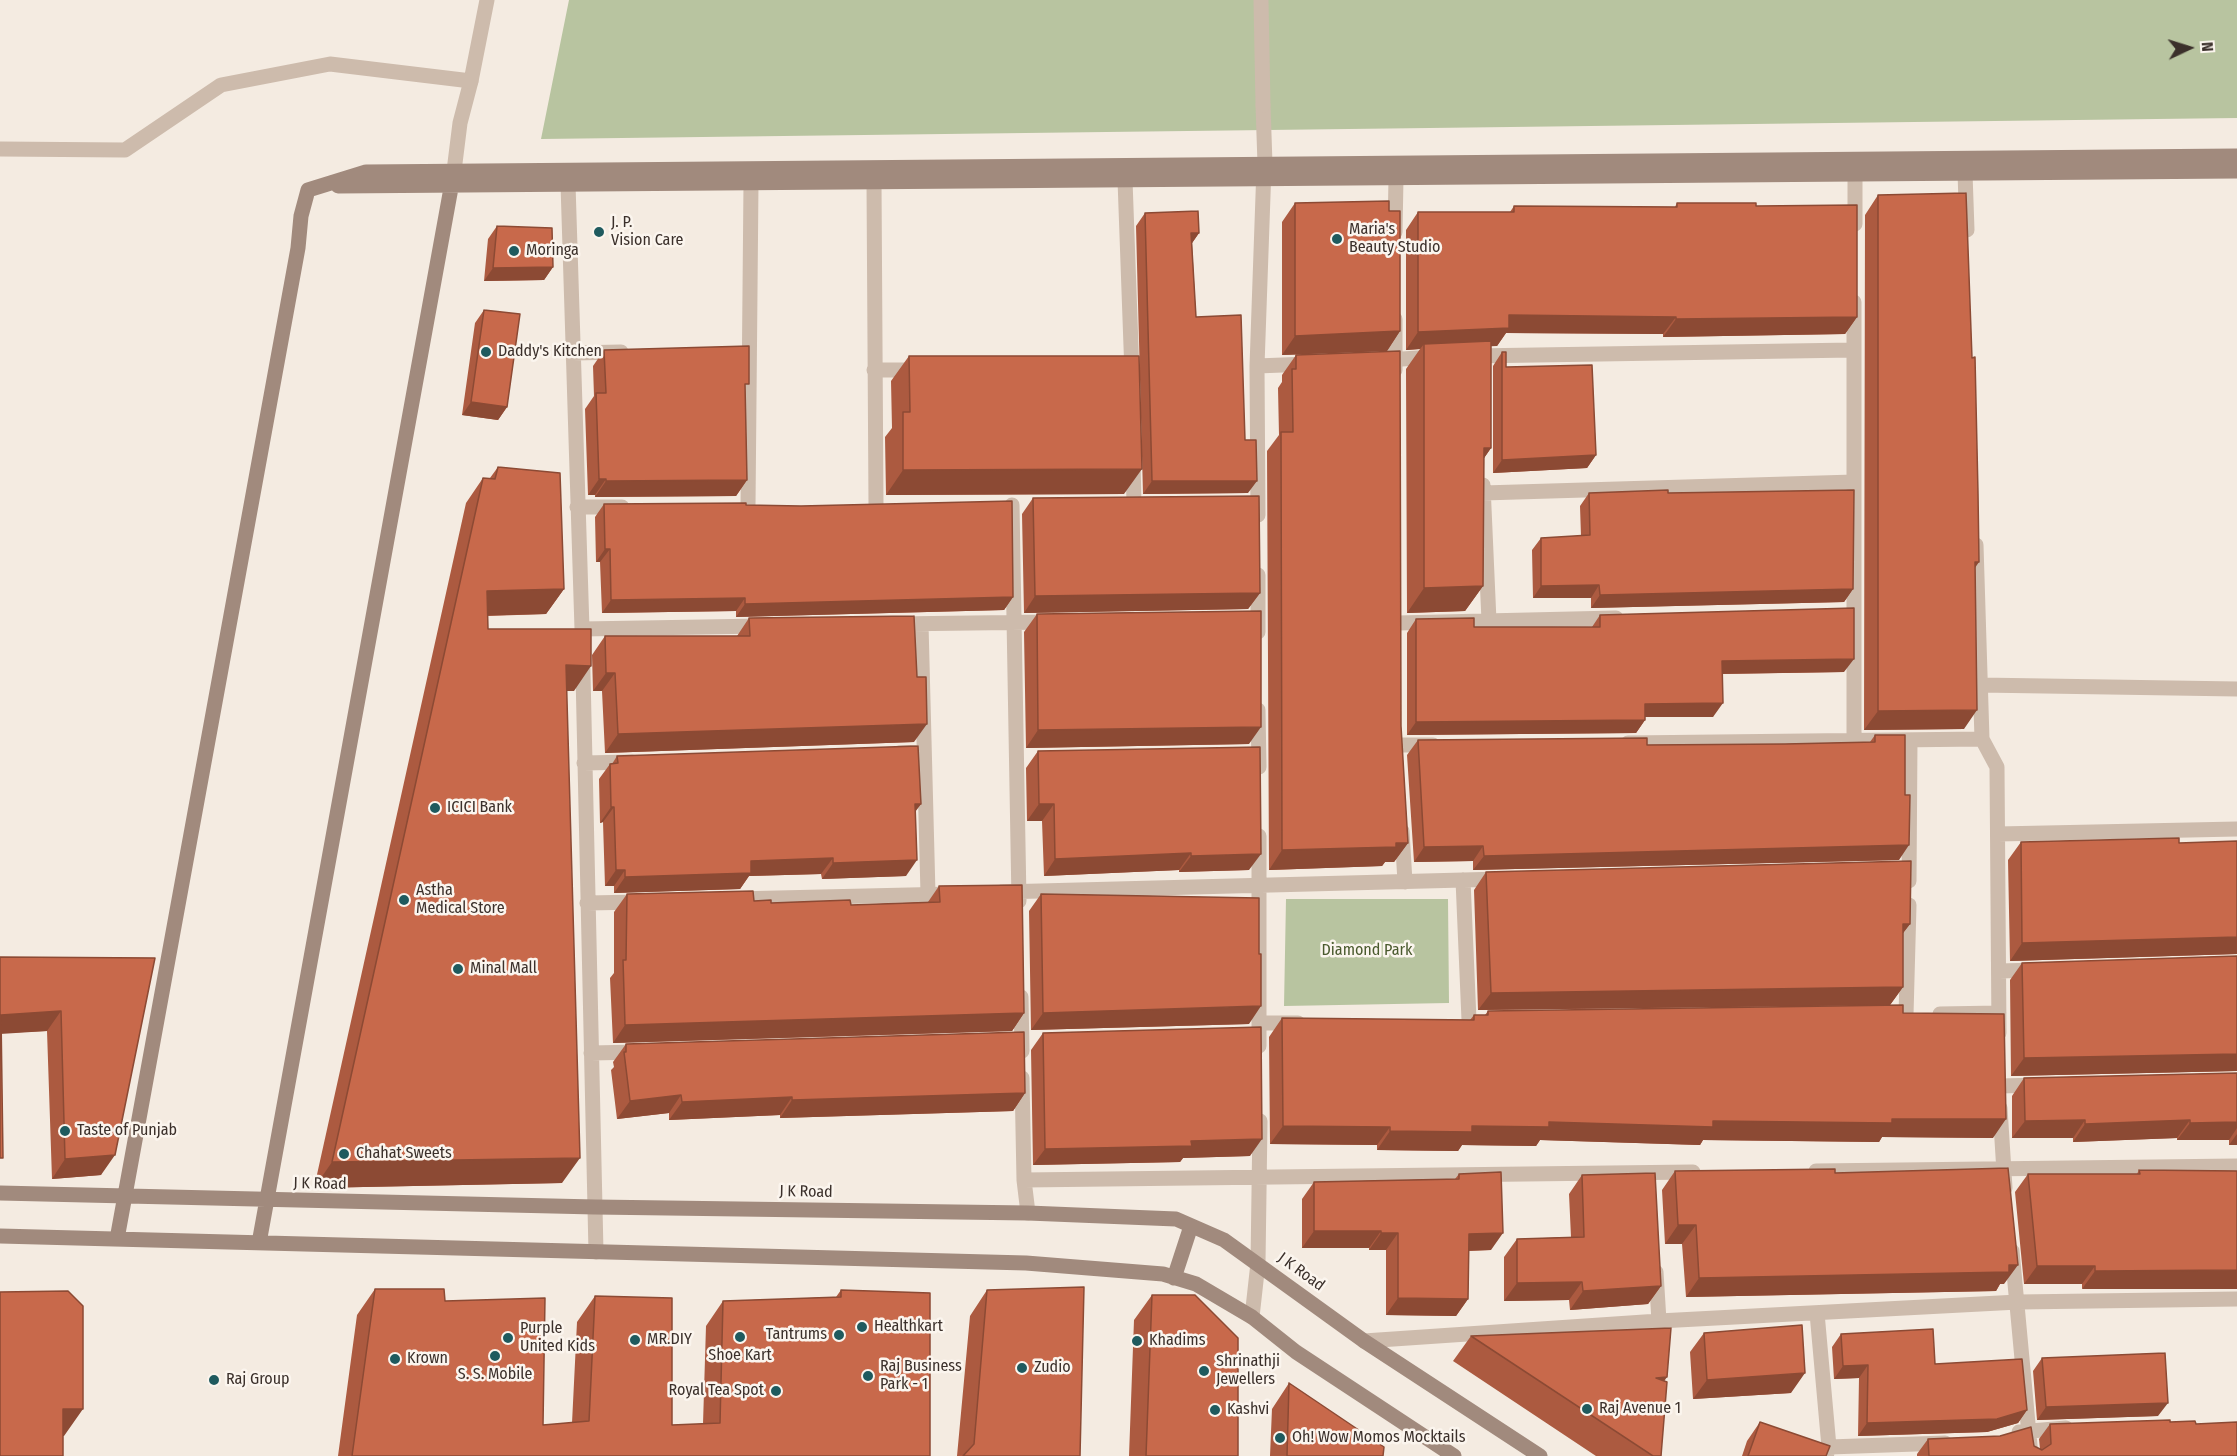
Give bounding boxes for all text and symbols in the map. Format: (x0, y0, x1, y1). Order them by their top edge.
north arrow (2159, 18, 2219, 78)
text: N (2198, 41, 2217, 52)
place label: J. P. Vision Care (611, 213, 683, 251)
place label: Maria's Beauty Studio (1349, 220, 1440, 258)
marker: J. P. Vision Care (592, 225, 606, 239)
marker: Maria's Beauty Studio (1330, 232, 1344, 246)
place label: Moringa (526, 241, 579, 261)
marker: Moringa (507, 244, 521, 258)
place label: Daddy's Kitchen (498, 342, 602, 362)
marker: Daddy's Kitchen (479, 345, 493, 359)
place label: ICICI Bank (447, 798, 512, 818)
marker: ICICI Bank (428, 801, 442, 815)
place label: Astha Medical Store (416, 881, 505, 919)
marker: Astha Medical Store (397, 893, 411, 907)
park label: Diamond Park (1321, 941, 1413, 961)
place label: Minal Mall (470, 959, 537, 979)
marker: Minal Mall (451, 962, 465, 976)
place label: Taste of Punjab (77, 1121, 177, 1141)
marker: Taste of Punjab (58, 1124, 72, 1138)
place label: Chahat Sweets (356, 1144, 452, 1164)
marker: Chahat Sweets (337, 1147, 351, 1161)
street label: J K Road (293, 1174, 347, 1194)
street label: J K Road (779, 1182, 833, 1202)
street label: J K Road (1274, 1249, 1328, 1295)
place label: Healthkart (874, 1317, 943, 1337)
place label: Purple United Kids (520, 1319, 595, 1357)
marker: Healthkart (855, 1320, 869, 1334)
place label: Tantrums (766, 1325, 827, 1345)
marker: Tantrums (832, 1328, 846, 1342)
place label: MR.DIY (647, 1330, 692, 1350)
marker: Shoe Kart (733, 1330, 747, 1344)
marker: Purple United Kids (501, 1331, 515, 1345)
place label: Khadims (1149, 1331, 1205, 1351)
marker: MR.DIY (628, 1333, 642, 1347)
marker: Khadims (1130, 1334, 1144, 1348)
place label: Shoe Kart (708, 1346, 772, 1366)
place label: Krown (407, 1349, 448, 1369)
marker: S. S. Mobile (488, 1349, 502, 1363)
marker: Krown (388, 1352, 402, 1366)
place label: Shrinathji Jewellers (1216, 1352, 1280, 1390)
place label: Raj Business Park - 1 (880, 1357, 962, 1395)
place label: Zudio (1034, 1358, 1071, 1378)
marker: Zudio (1015, 1361, 1029, 1375)
marker: Shrinathji Jewellers (1197, 1364, 1211, 1378)
place label: S. S. Mobile (458, 1365, 532, 1385)
marker: Raj Business Park - 1 (861, 1369, 875, 1383)
place label: Raj Group (226, 1370, 290, 1390)
marker: Raj Group (207, 1373, 221, 1387)
place label: Royal Tea Spot (669, 1381, 764, 1401)
marker: Royal Tea Spot (769, 1384, 783, 1398)
place label: Raj Avenue 1 (1599, 1399, 1681, 1419)
place label: Kashvi (1227, 1400, 1269, 1420)
marker: Raj Avenue 1 (1580, 1402, 1594, 1416)
marker: Kashvi (1208, 1403, 1222, 1417)
place label: Oh! Wow Momos Mocktails (1292, 1428, 1466, 1448)
marker: Oh! Wow Momos Mocktails (1273, 1431, 1287, 1445)

